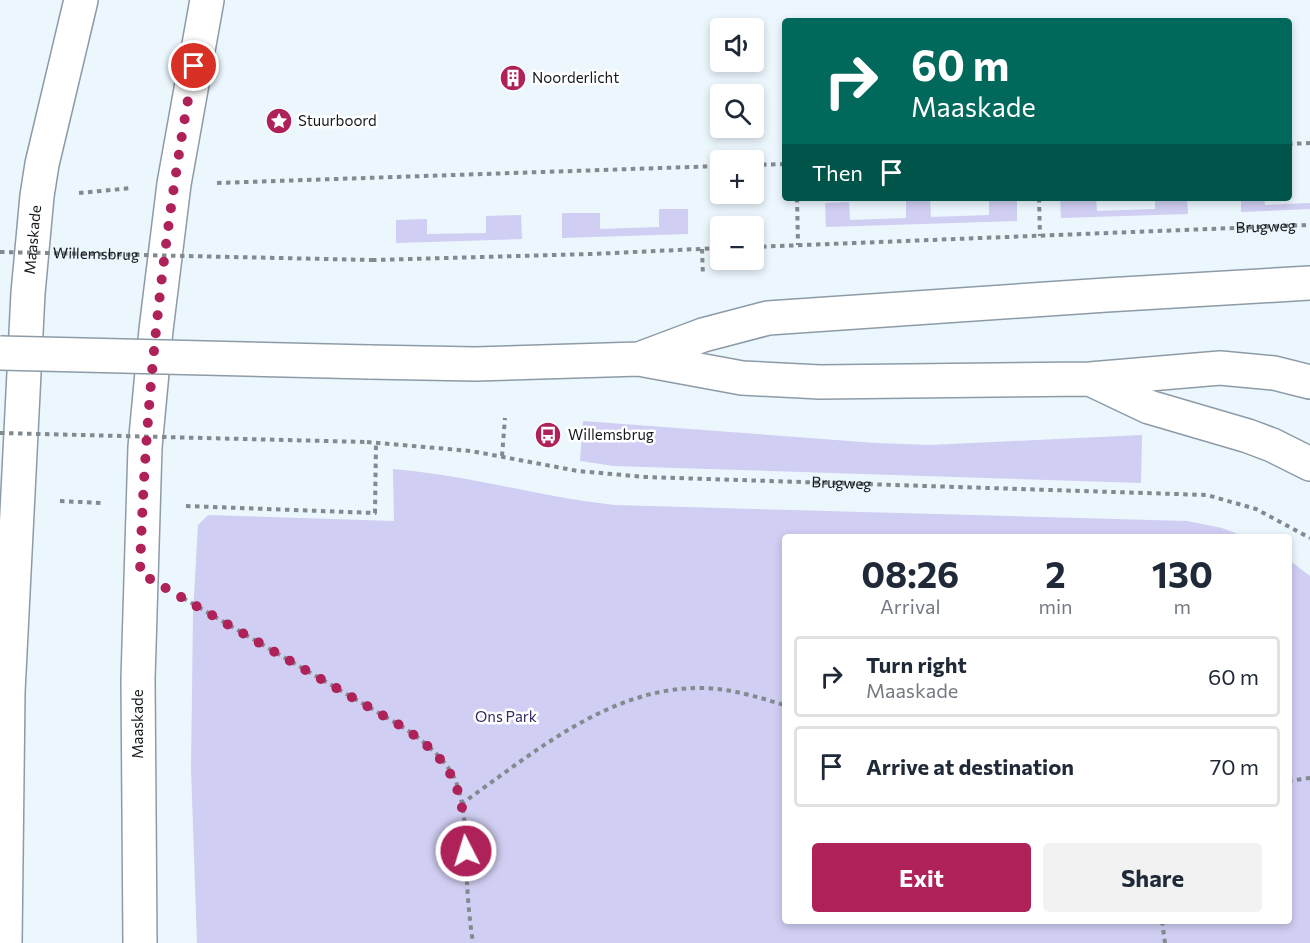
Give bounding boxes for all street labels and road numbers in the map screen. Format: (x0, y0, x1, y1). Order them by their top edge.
street label: Maaskade (20, 204, 44, 275)
street label: Brugweg (1235, 216, 1296, 236)
street label: Willemsbrug (53, 243, 139, 263)
street label: Brugweg (811, 472, 872, 492)
street label: Maaskade (128, 689, 146, 759)

